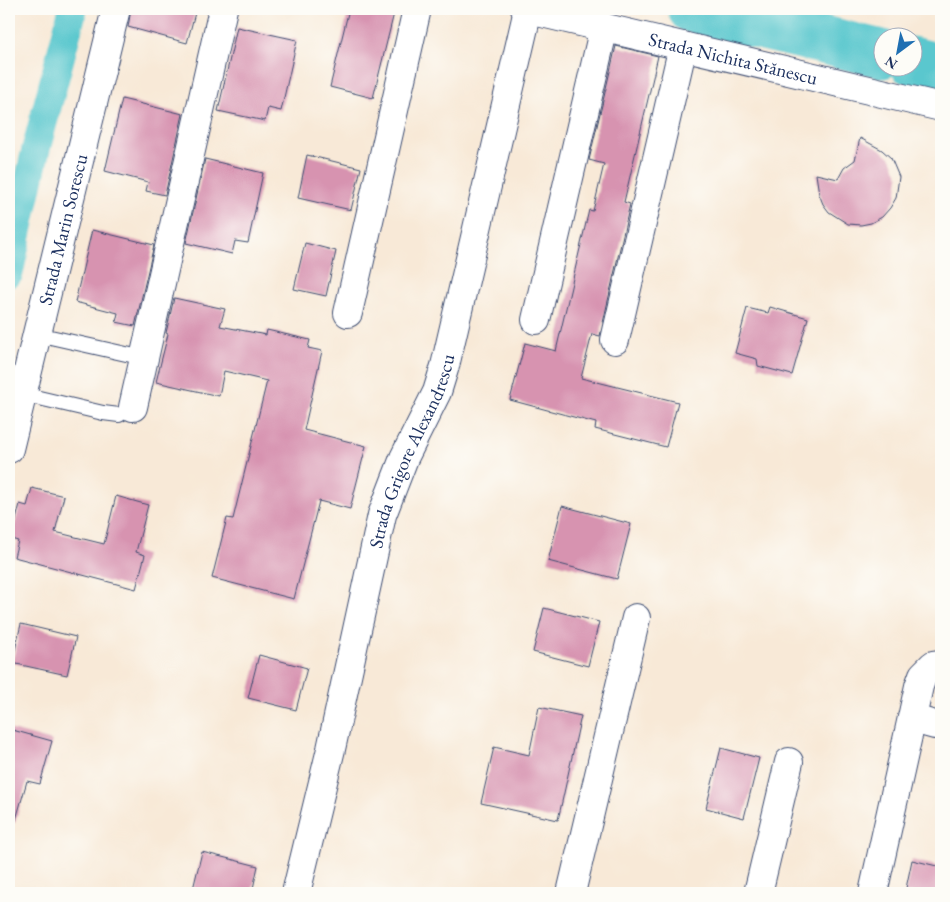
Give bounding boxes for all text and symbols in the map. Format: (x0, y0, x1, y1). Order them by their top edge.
street label: Strada Nichita Stănescu (646, 27, 820, 91)
north arrow (872, 28, 922, 78)
text: N (881, 52, 901, 74)
street label: Strada Marin Sorescu (32, 151, 93, 308)
street label: Strada Grigore Alexandrescu (363, 352, 460, 550)

